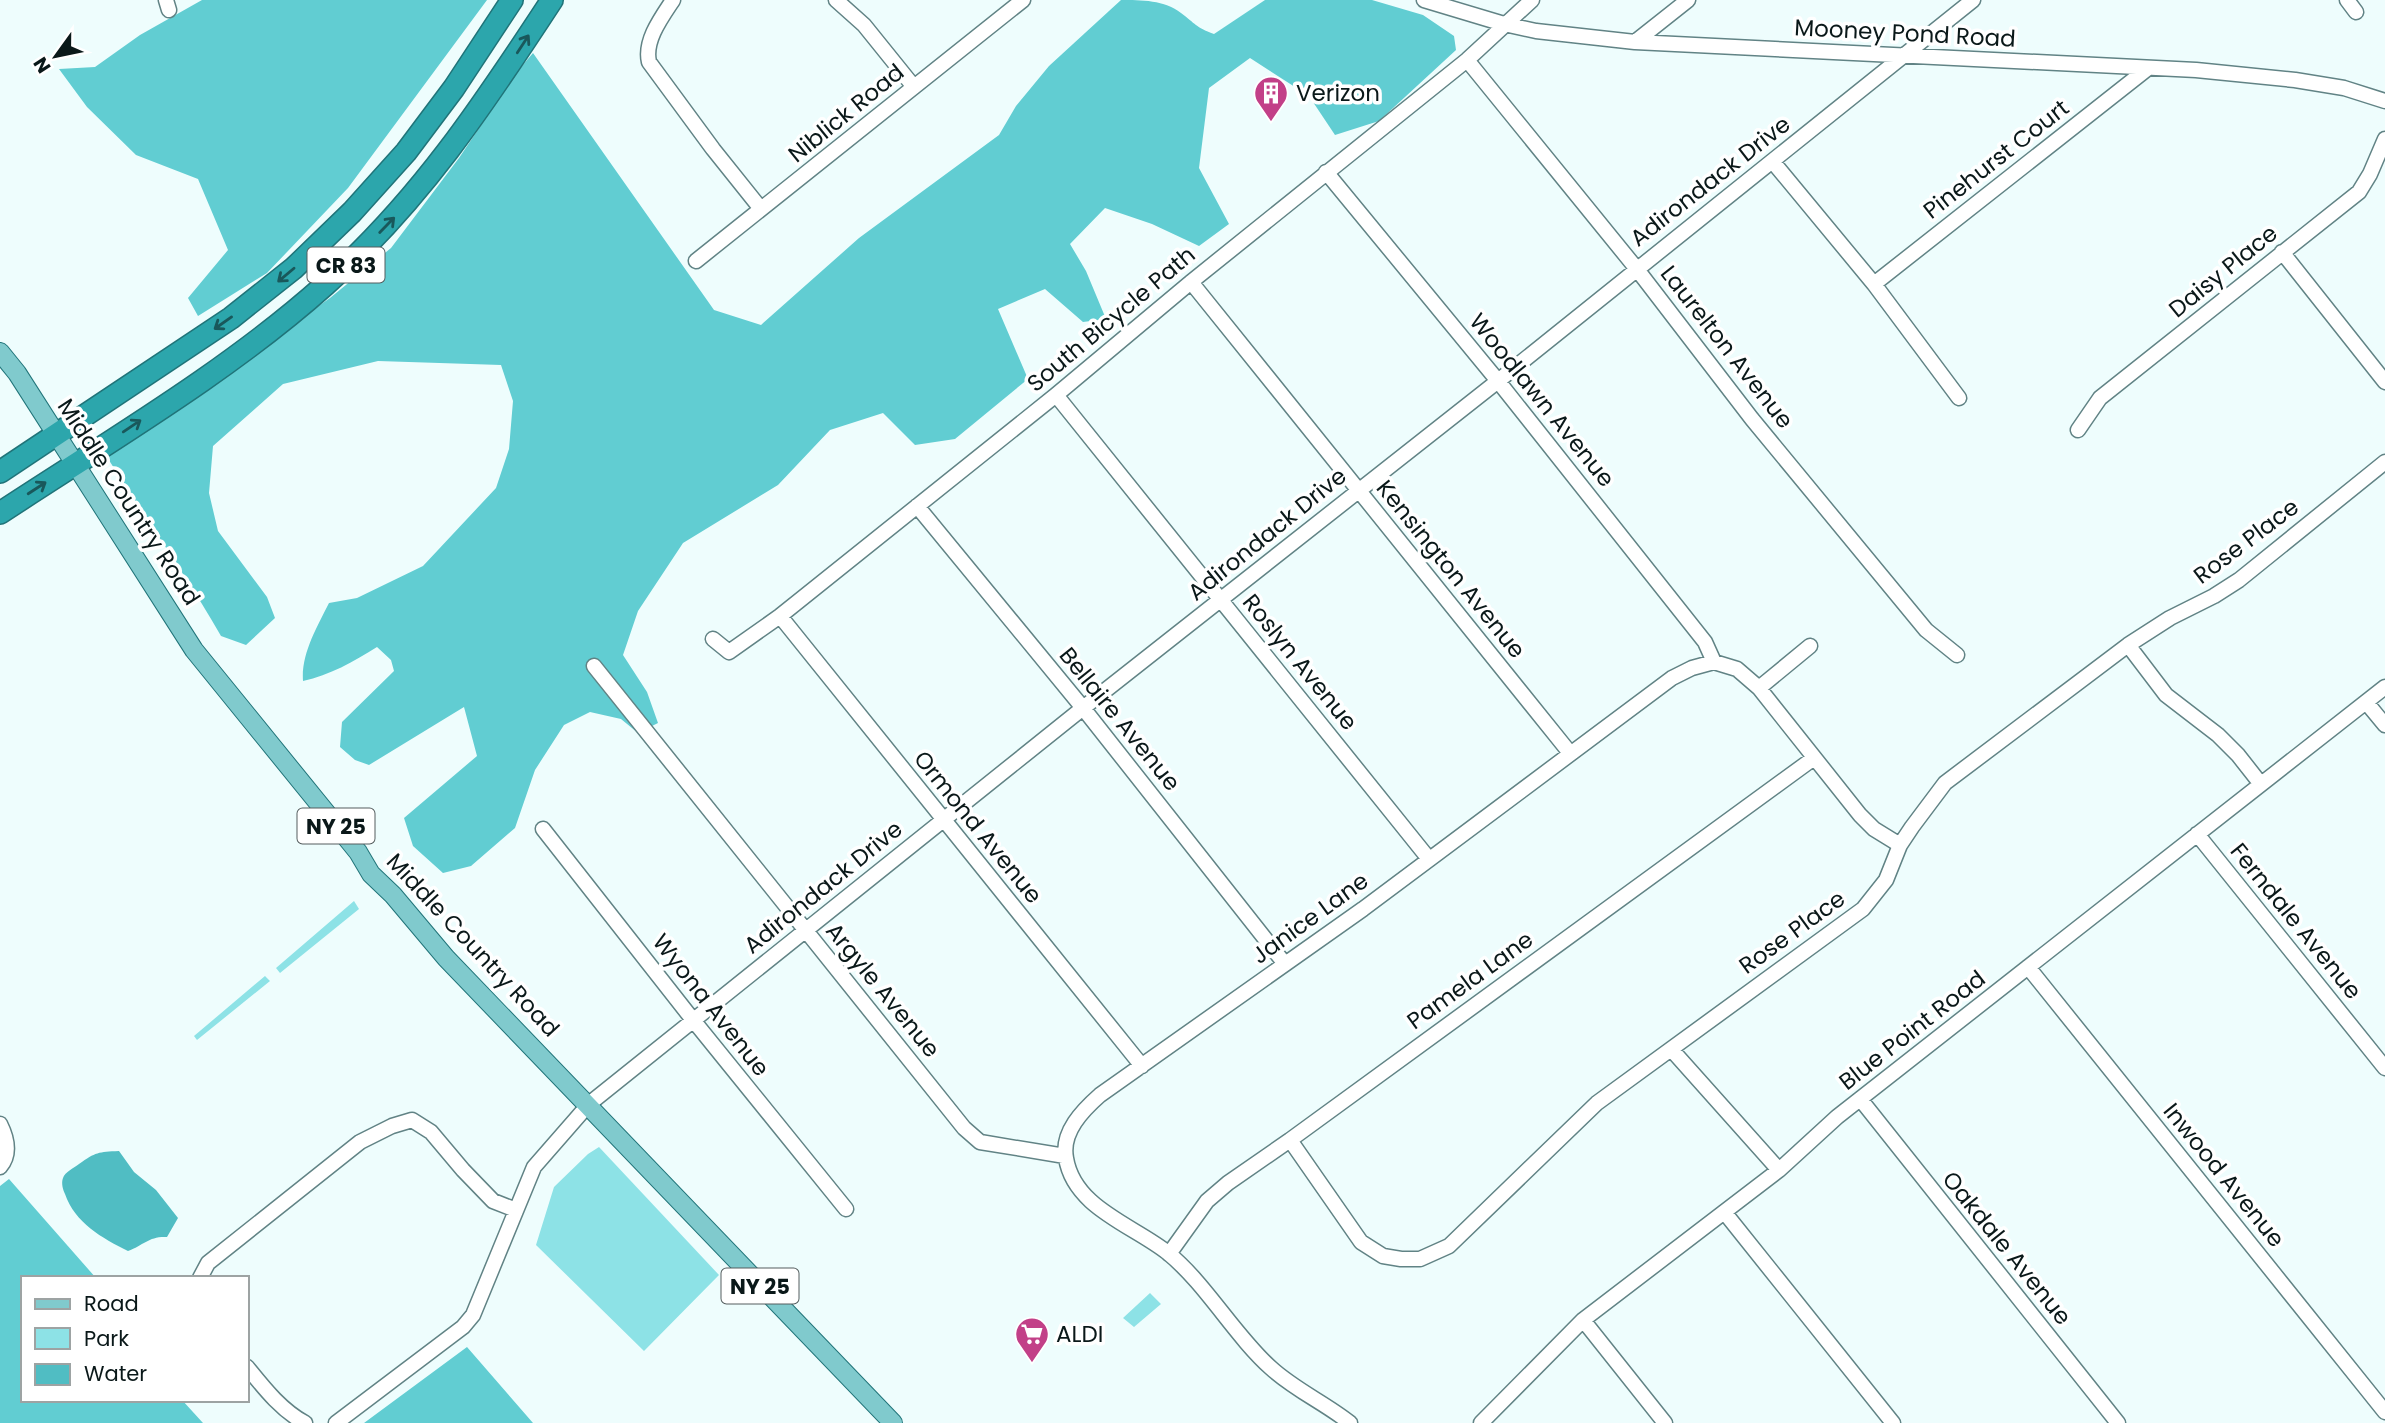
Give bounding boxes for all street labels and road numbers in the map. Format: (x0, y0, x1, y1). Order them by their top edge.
street label: Mooney Pond Road (1794, 11, 2016, 55)
street label: Niblick Road (781, 56, 911, 170)
street label: Pinehurst Court (1917, 92, 2075, 226)
street label: Adirondack Drive (1623, 108, 1797, 254)
street label: Daisy Place (2162, 217, 2284, 325)
street label: South Bicycle Path (1020, 239, 1202, 399)
road number: CR 83 (308, 247, 384, 282)
street label: Laurelton Avenue (1653, 259, 1801, 435)
street label: Woodlawn Avenue (1462, 306, 1622, 494)
street label: Middle Country Road (50, 392, 208, 612)
street label: Adirondack Drive (1181, 460, 1353, 608)
street label: Kensington Avenue (1369, 473, 1533, 665)
street label: Rose Place (2187, 491, 2305, 591)
street label: Roslyn Avenue (1235, 587, 1365, 737)
street label: Bellaire Avenue (1052, 640, 1188, 798)
street label: Ormond Avenue (906, 744, 1050, 910)
road number: NY 25 (298, 808, 374, 844)
street label: Adirondack Drive (737, 813, 909, 961)
street label: Ferndale Avenue (2223, 836, 2369, 1006)
street label: Middle Country Road (379, 846, 567, 1044)
street label: Janice Lane (1245, 865, 1375, 971)
street label: Rose Place (1732, 883, 1852, 981)
street label: Argyle Avenue (819, 916, 947, 1064)
street label: Pamela Lane (1400, 923, 1540, 1037)
street label: Wyona Avenue (645, 927, 777, 1083)
street label: Blue Point Road (1832, 963, 1992, 1097)
street label: Inwood Avenue (2156, 1096, 2292, 1254)
street label: Oakdale Avenue (1935, 1164, 2079, 1332)
road number: NY 25 (722, 1268, 798, 1304)

